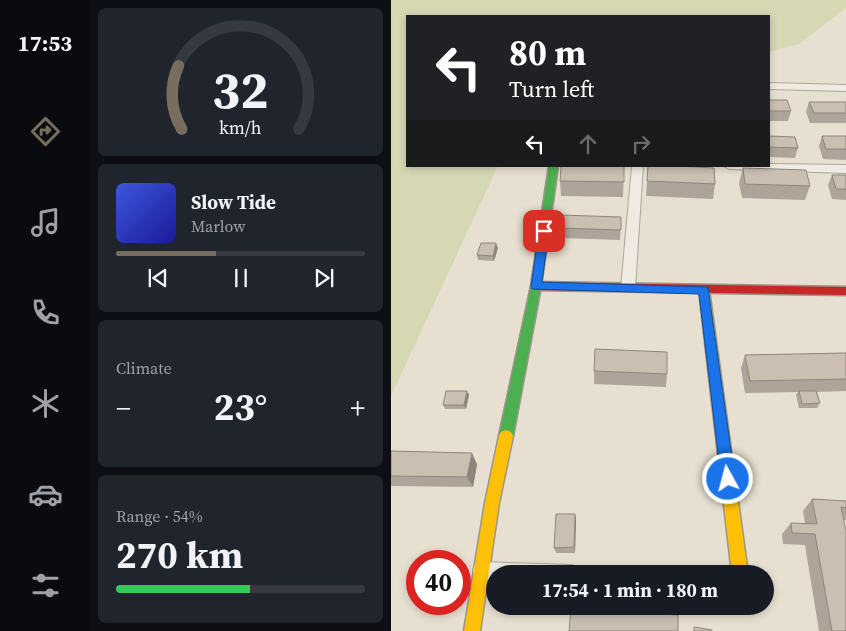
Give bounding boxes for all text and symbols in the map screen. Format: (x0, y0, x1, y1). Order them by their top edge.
text: 17:53 (18, 28, 72, 58)
text: 80 m (509, 29, 586, 77)
icon: left (426, 35, 491, 100)
text: 32 (212, 54, 269, 125)
text: Turn left (509, 74, 594, 104)
icon: directions (28, 114, 63, 149)
text: km/h (219, 115, 262, 140)
icon: left (521, 130, 549, 158)
icon: ahead (574, 130, 602, 158)
icon: right (627, 130, 655, 158)
text: Slow Tide (191, 189, 276, 215)
icon: music (28, 205, 63, 240)
pin (523, 210, 565, 252)
text: Marlow (191, 215, 246, 237)
icon: arrive (530, 217, 558, 245)
icon: previous (144, 264, 172, 292)
icon: pause (227, 264, 255, 292)
icon: next (310, 264, 338, 292)
icon: phone (28, 295, 63, 330)
text: Climate (116, 357, 172, 379)
text: 23° (214, 381, 267, 433)
icon: climate (28, 386, 63, 421)
text: − (116, 389, 131, 427)
text: + (350, 389, 365, 427)
position arrow (701, 452, 753, 504)
icon: car (28, 477, 63, 512)
text: Range · 54% (116, 505, 203, 527)
text: 270 km (116, 529, 243, 581)
speed limit sign: 40 (406, 550, 471, 615)
icon: filters (28, 568, 63, 603)
text: 17:54 · 1 min · 180 m (542, 577, 718, 603)

